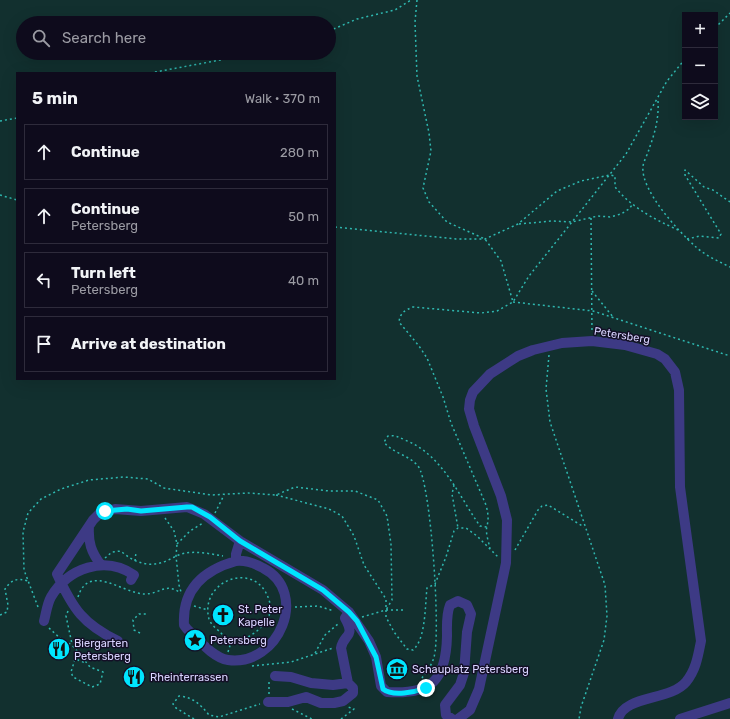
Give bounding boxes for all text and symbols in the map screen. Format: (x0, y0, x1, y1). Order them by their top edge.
map controls (682, 12, 718, 120)
button: + (682, 12, 718, 48)
search box (16, 16, 336, 60)
icon: search (30, 27, 52, 49)
text: Search here (62, 29, 146, 47)
button: − (682, 48, 718, 84)
button: layers (682, 84, 718, 120)
text: 5 min (32, 88, 78, 108)
text: Walk · 370 m (245, 91, 320, 106)
icon: ahead (33, 141, 55, 163)
text: Continue (71, 143, 140, 161)
text: 280 m (280, 145, 319, 160)
text: Continue (71, 200, 140, 218)
icon: ahead (33, 205, 55, 227)
text: 50 m (288, 209, 319, 224)
text: Petersberg (71, 218, 138, 233)
text: Turn left (71, 264, 136, 282)
icon: left (33, 269, 55, 291)
text: 40 m (288, 273, 319, 288)
text: Petersberg (71, 282, 138, 297)
street label: Petersberg (593, 325, 651, 346)
icon: arrive (33, 333, 55, 355)
text: Arrive at destination (71, 335, 226, 353)
route start (96, 502, 114, 520)
church icon: St. Peter Kapelle (210, 602, 236, 628)
place label: St. Peter Kapelle (238, 603, 283, 629)
place icon: Petersberg (182, 627, 208, 653)
place label: Petersberg (210, 634, 267, 647)
restaurant icon: Biergarten Petersberg (46, 636, 72, 662)
place label: Biergarten Petersberg (74, 637, 131, 663)
museum icon: Schauplatz Petersberg (384, 656, 410, 682)
place label: Schauplatz Petersberg (412, 663, 529, 676)
restaurant icon: Rheinterrassen (121, 664, 147, 690)
place label: Rheinterrassen (150, 671, 228, 684)
route end (417, 679, 435, 697)

